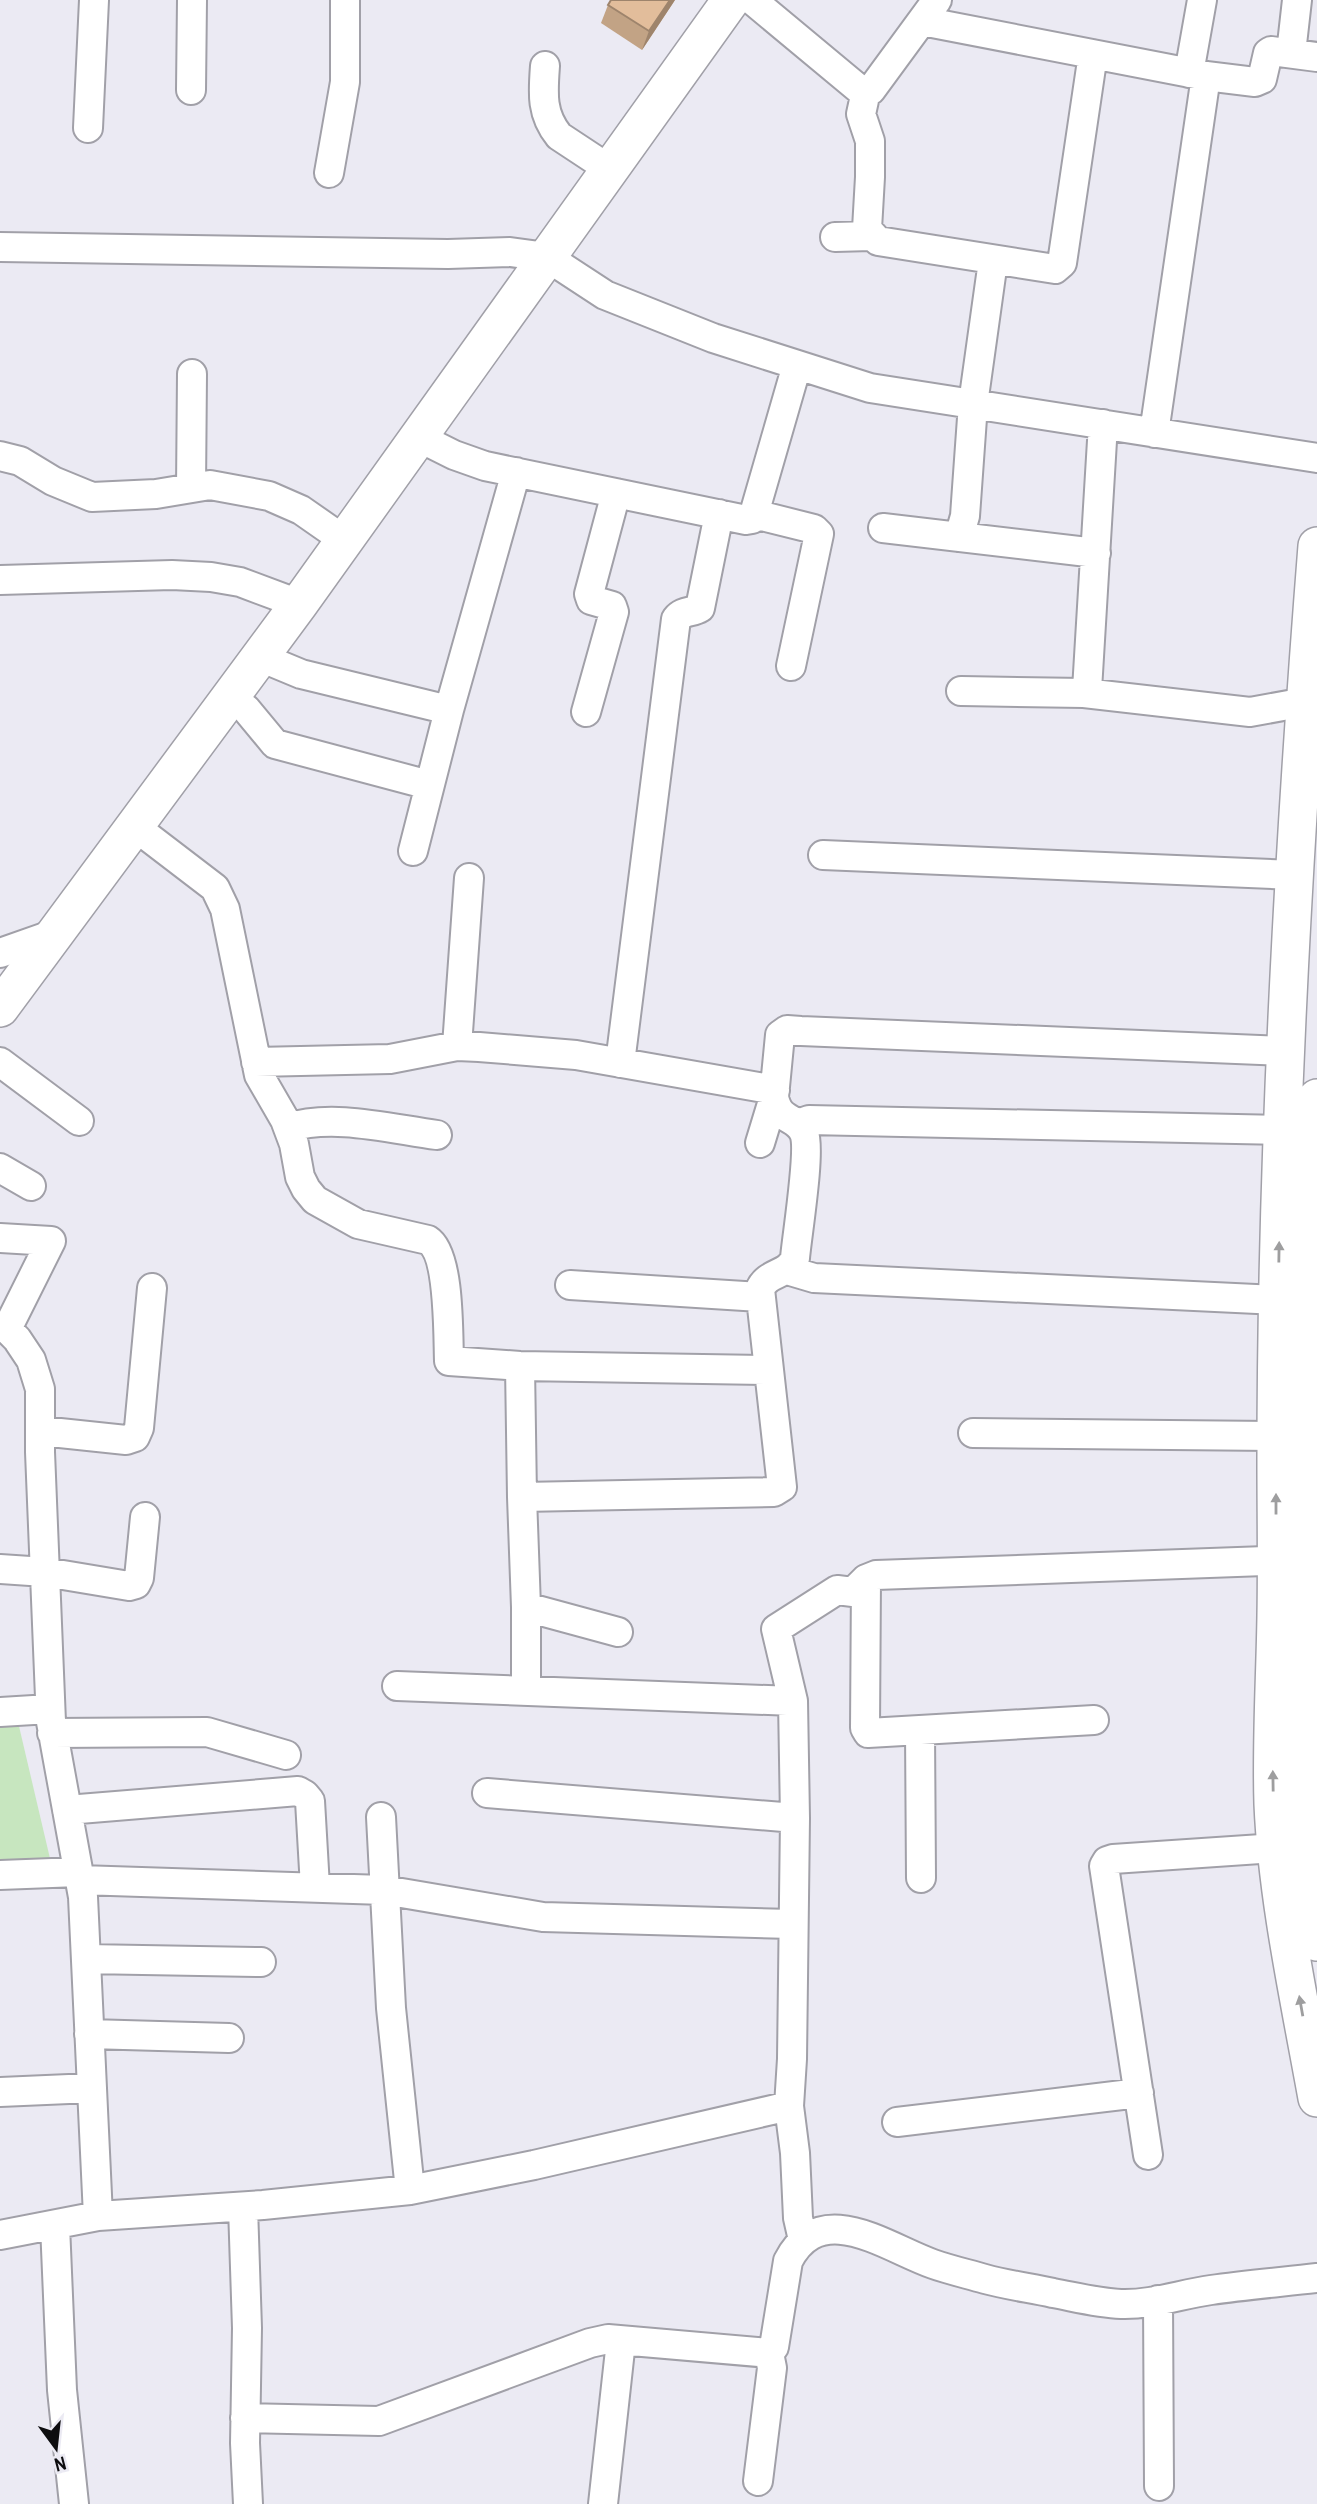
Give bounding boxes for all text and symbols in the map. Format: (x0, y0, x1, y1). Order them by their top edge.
one-way arrow (1274, 1241, 1285, 1263)
one-way arrow (1270, 1493, 1282, 1515)
one-way arrow (1267, 1770, 1279, 1792)
one-way arrow (1295, 1995, 1306, 2017)
north arrow (21, 2413, 91, 2483)
text: N (52, 2450, 69, 2478)

